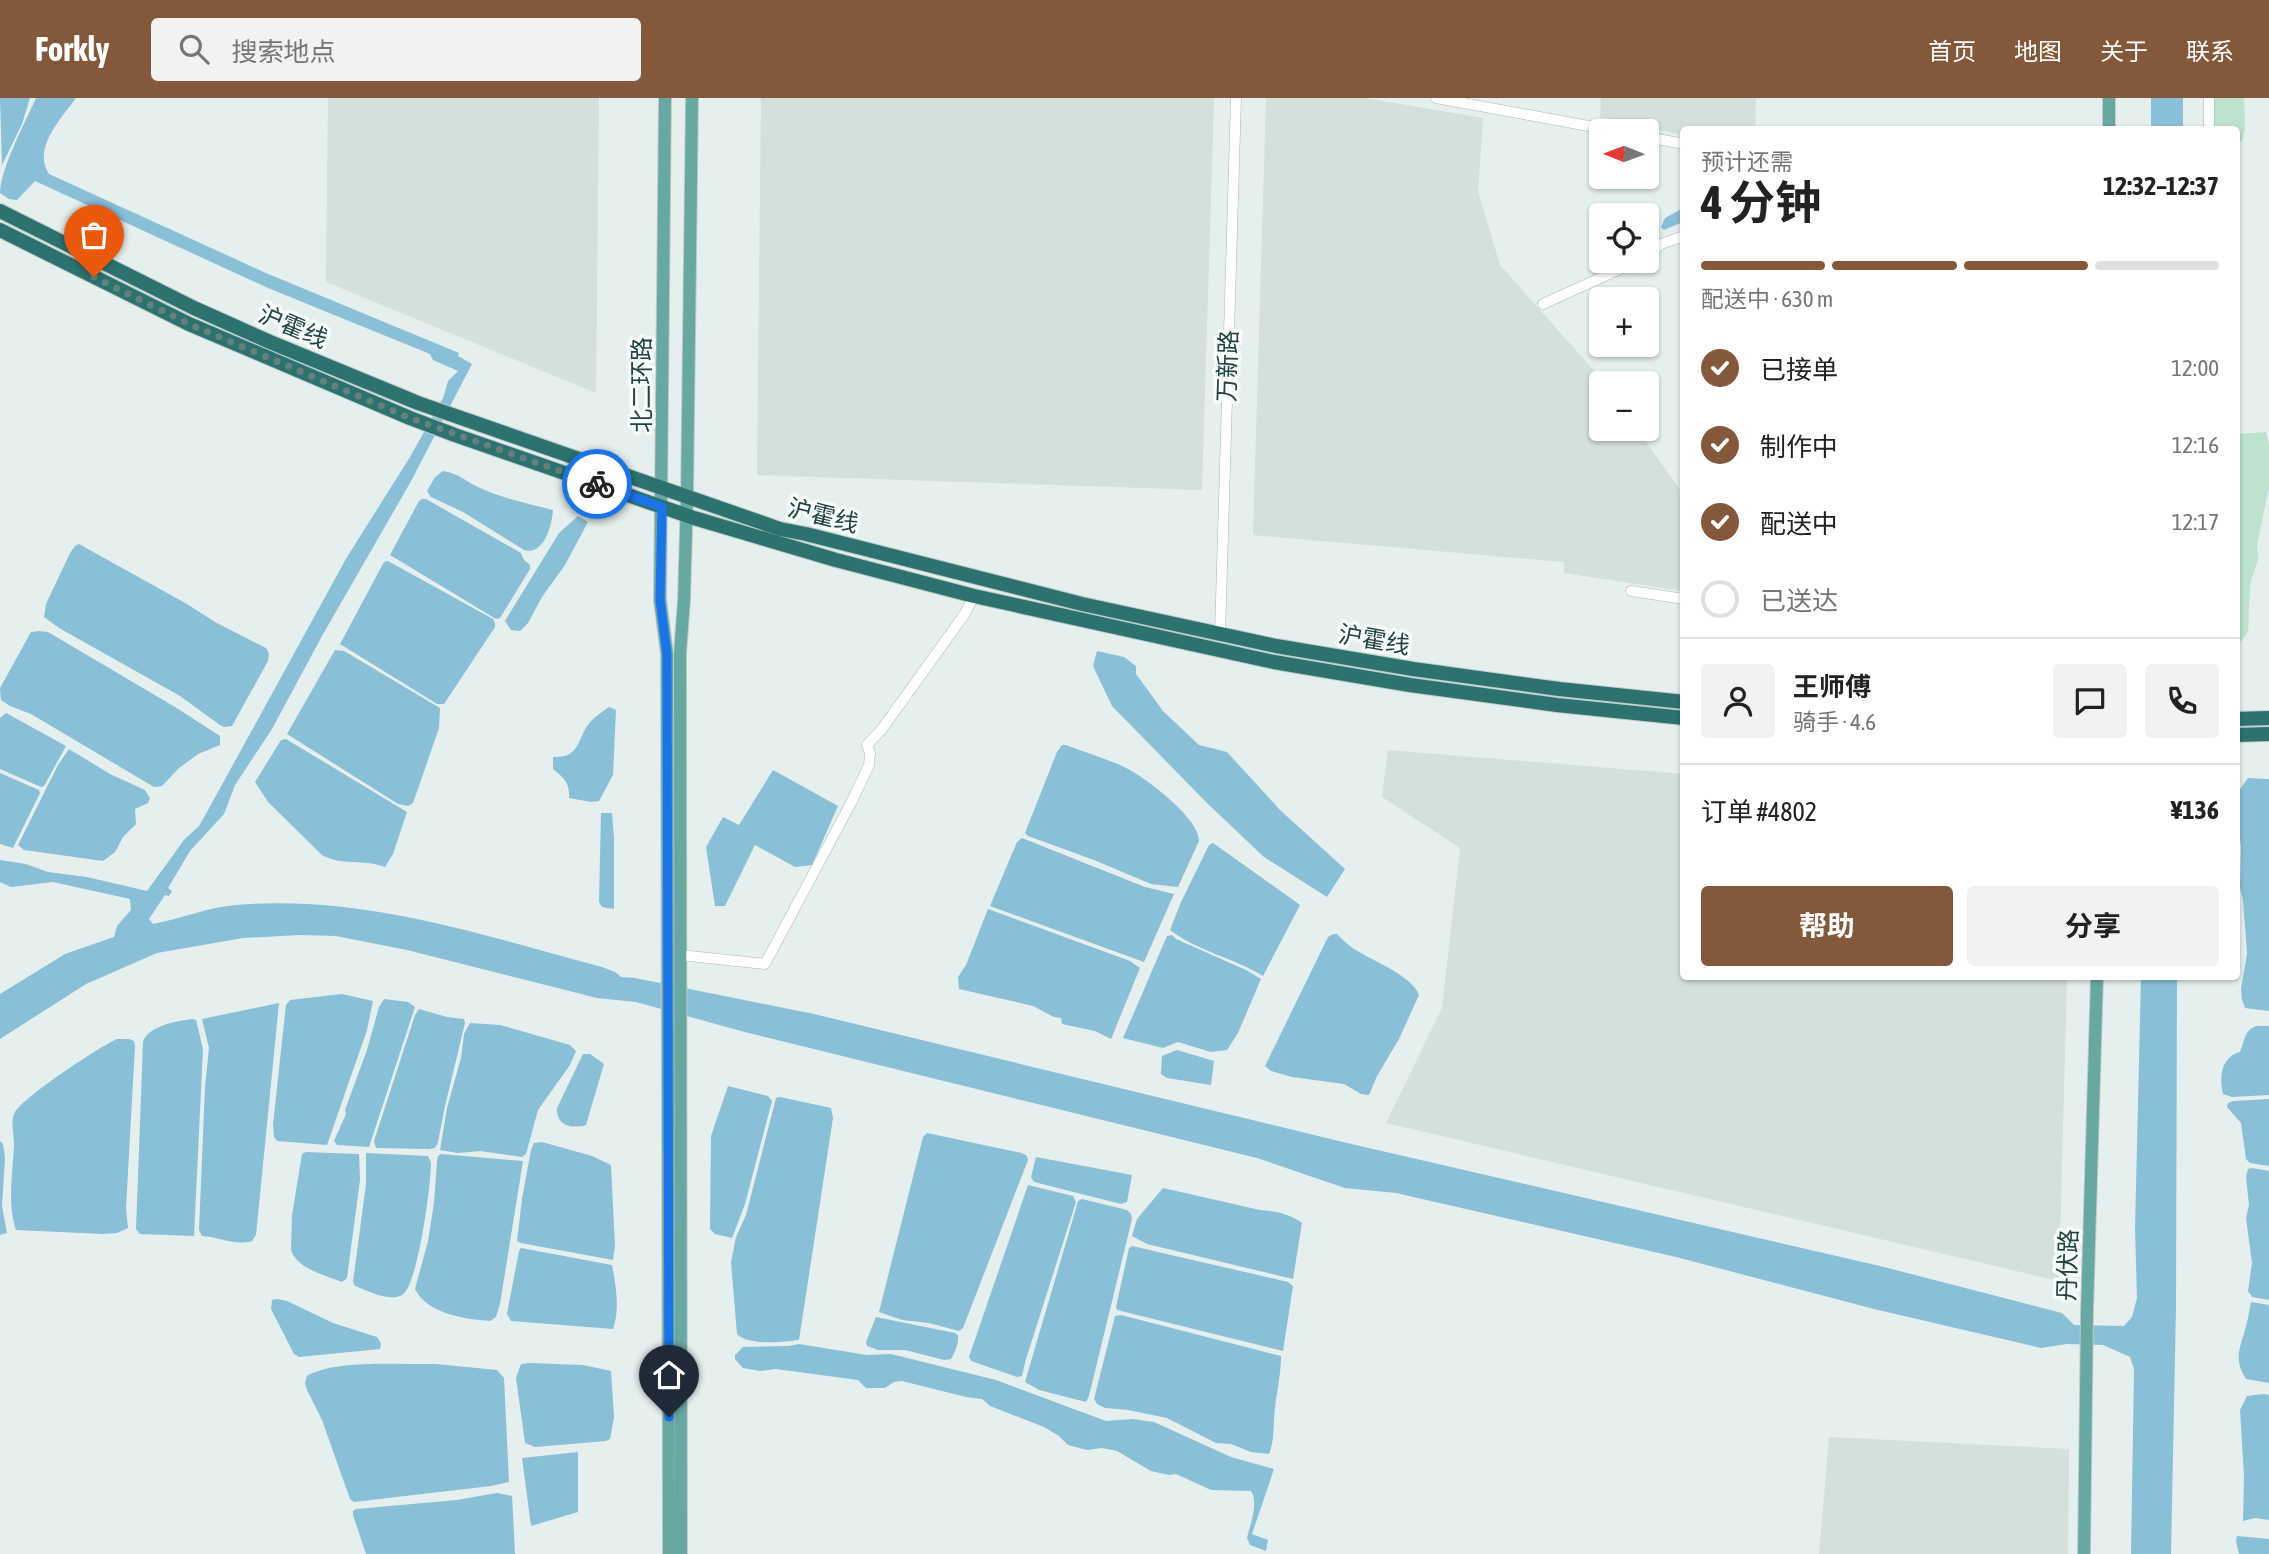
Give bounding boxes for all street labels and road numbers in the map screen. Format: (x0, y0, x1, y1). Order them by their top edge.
street label: 沪霍线 (255, 300, 332, 353)
street label: 万新路 (1213, 330, 1242, 402)
street label: 北二环路 (628, 337, 655, 433)
street label: 沪霍线 (785, 494, 861, 537)
street label: 沪霍线 (1336, 620, 1412, 659)
street label: 丹伏路 (2053, 1229, 2082, 1301)

